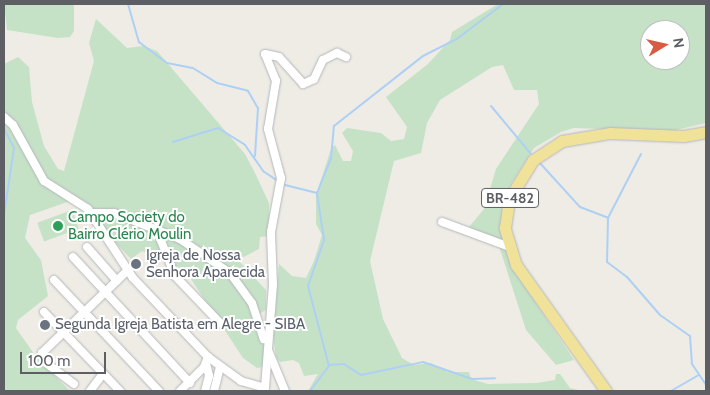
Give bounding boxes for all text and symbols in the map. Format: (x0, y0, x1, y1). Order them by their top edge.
north arrow (640, 20, 690, 70)
text: N (669, 37, 688, 49)
road number: BR-482 (480, 187, 540, 210)
place label: Campo Society do Bairro Clério Moulin (68, 208, 191, 243)
marker: Campo Society do Bairro Clério Moulin (52, 220, 64, 232)
place label: Igreja de Nossa Senhora Aparecida (146, 246, 265, 281)
marker: Igreja de Nossa Senhora Aparecida (130, 258, 142, 270)
place label: Segunda Igreja Batista em Alegre - SIBA (55, 316, 305, 334)
marker: Segunda Igreja Batista em Alegre - SIBA (39, 319, 51, 331)
scale bar (22, 342, 109, 374)
text: 100 m (28, 352, 70, 370)

